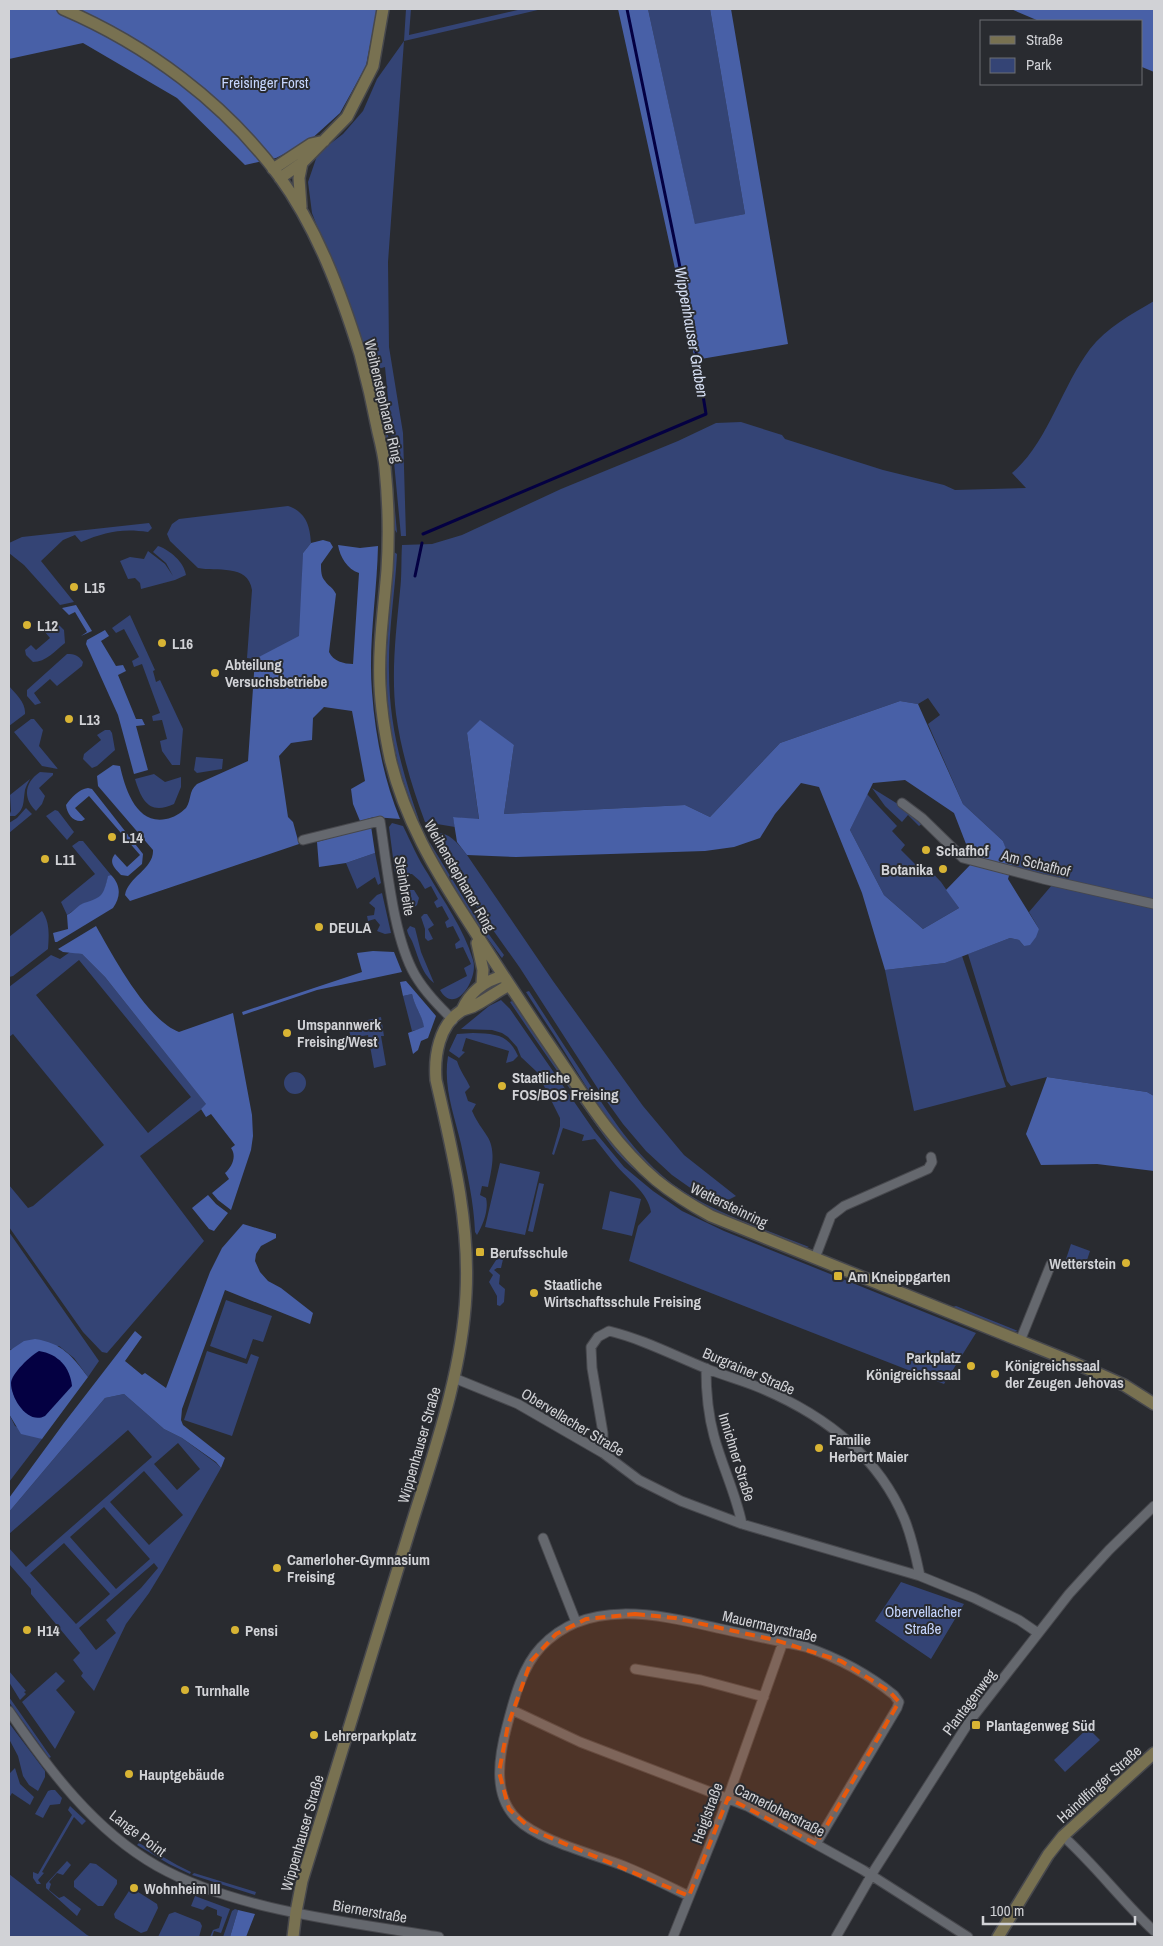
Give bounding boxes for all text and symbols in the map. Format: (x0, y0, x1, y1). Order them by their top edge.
legend (980, 20, 1143, 85)
text: Straße (1026, 29, 1063, 50)
text: Park (1026, 54, 1052, 75)
park label: Freisinger Forst (222, 72, 309, 93)
water label: Wippenhauser Graben (670, 265, 714, 399)
street label: Weihenstephaner Ring (360, 337, 408, 465)
place label: L15 (84, 577, 105, 598)
marker: L15 (68, 581, 80, 593)
place label: L12 (37, 615, 58, 636)
marker: L12 (21, 619, 33, 631)
place label: L16 (172, 633, 193, 654)
marker: L16 (156, 637, 168, 649)
place label: Abteilung Versuchsbetriebe (225, 654, 327, 692)
marker: Abteilung Versuchsbetriebe (209, 667, 221, 679)
place label: L13 (79, 709, 100, 730)
marker: L13 (63, 713, 75, 725)
street label: Weihenstephaner Ring (419, 816, 501, 936)
place label: L14 (122, 827, 143, 848)
marker: L14 (106, 831, 118, 843)
place label: Schafhof (936, 840, 990, 861)
marker: Schafhof (920, 844, 932, 856)
street label: Am Schafhof (998, 844, 1073, 882)
place label: L11 (55, 849, 76, 870)
marker: L11 (39, 853, 51, 865)
street label: Steinbreite (389, 855, 421, 918)
place label: Botanika (881, 859, 933, 880)
marker: Botanika (937, 863, 949, 875)
place label: DEULA (329, 917, 371, 938)
marker: DEULA (313, 921, 325, 933)
place label: Umspannwerk Freising/West (297, 1014, 381, 1052)
marker: Umspannwerk Freising/West (281, 1027, 293, 1039)
place label: Staatliche FOS/BOS Freising (512, 1067, 619, 1105)
marker: Staatliche FOS/BOS Freising (496, 1080, 508, 1092)
street label: Wettersteinring (687, 1177, 771, 1233)
place label: Berufsschule (490, 1242, 568, 1263)
marker: Berufsschule (474, 1246, 486, 1258)
place label: Wetterstein (1049, 1253, 1116, 1274)
marker: Wetterstein (1120, 1257, 1132, 1269)
place label: Am Kneippgarten (848, 1266, 951, 1287)
marker: Am Kneippgarten (832, 1270, 844, 1282)
place label: Staatliche Wirtschaftsschule Freising (544, 1274, 702, 1312)
marker: Staatliche Wirtschaftsschule Freising (528, 1287, 540, 1299)
street label: Burgrainer Straße (700, 1342, 799, 1400)
place label: Parkplatz Königreichssaal (866, 1347, 961, 1385)
place label: Königreichssaal der Zeugen Jehovas (1005, 1355, 1124, 1393)
marker: Parkplatz Königreichssaal (965, 1360, 977, 1372)
marker: Königreichssaal der Zeugen Jehovas (989, 1368, 1001, 1380)
street label: Obervellacher Straße (517, 1383, 629, 1461)
street label: Wippenhauser Straße (392, 1384, 446, 1506)
street label: Innichner Straße (714, 1410, 760, 1504)
place label: Familie Herbert Maier (829, 1429, 909, 1467)
marker: Familie Herbert Maier (813, 1442, 825, 1454)
place label: Camerloher-Gymnasium Freising (287, 1549, 430, 1587)
marker: Camerloher-Gymnasium Freising (271, 1562, 283, 1574)
park label: Obervellacher Straße (885, 1601, 961, 1639)
street label: Mauermayrstraße (720, 1605, 820, 1647)
place label: H14 (37, 1620, 60, 1641)
place label: Pensi (245, 1620, 278, 1641)
marker: H14 (21, 1624, 33, 1636)
marker: Pensi (229, 1624, 241, 1636)
street label: Plantagenweg (937, 1664, 1001, 1739)
place label: Turnhalle (195, 1680, 250, 1701)
marker: Turnhalle (179, 1684, 191, 1696)
place label: Plantagenweg Süd (986, 1715, 1095, 1736)
marker: Plantagenweg Süd (970, 1719, 982, 1731)
place label: Lehrerparkplatz (324, 1725, 416, 1746)
marker: Lehrerparkplatz (308, 1729, 320, 1741)
street label: Haindlfinger Straße (1052, 1740, 1146, 1828)
place label: Hauptgebäude (139, 1764, 225, 1785)
marker: Hauptgebäude (123, 1768, 135, 1780)
street label: Wippenhauser Straße (275, 1772, 329, 1894)
street label: Camerloherstraße (731, 1778, 829, 1842)
street label: Heiglstraße (686, 1779, 728, 1846)
street label: Lange Point (105, 1805, 171, 1862)
place label: Wohnheim III (144, 1878, 220, 1899)
marker: Wohnheim III (128, 1882, 140, 1894)
street label: Biernerstraße (331, 1894, 409, 1928)
scale bar (983, 1894, 1136, 1926)
text: 100 m (990, 1900, 1024, 1921)

